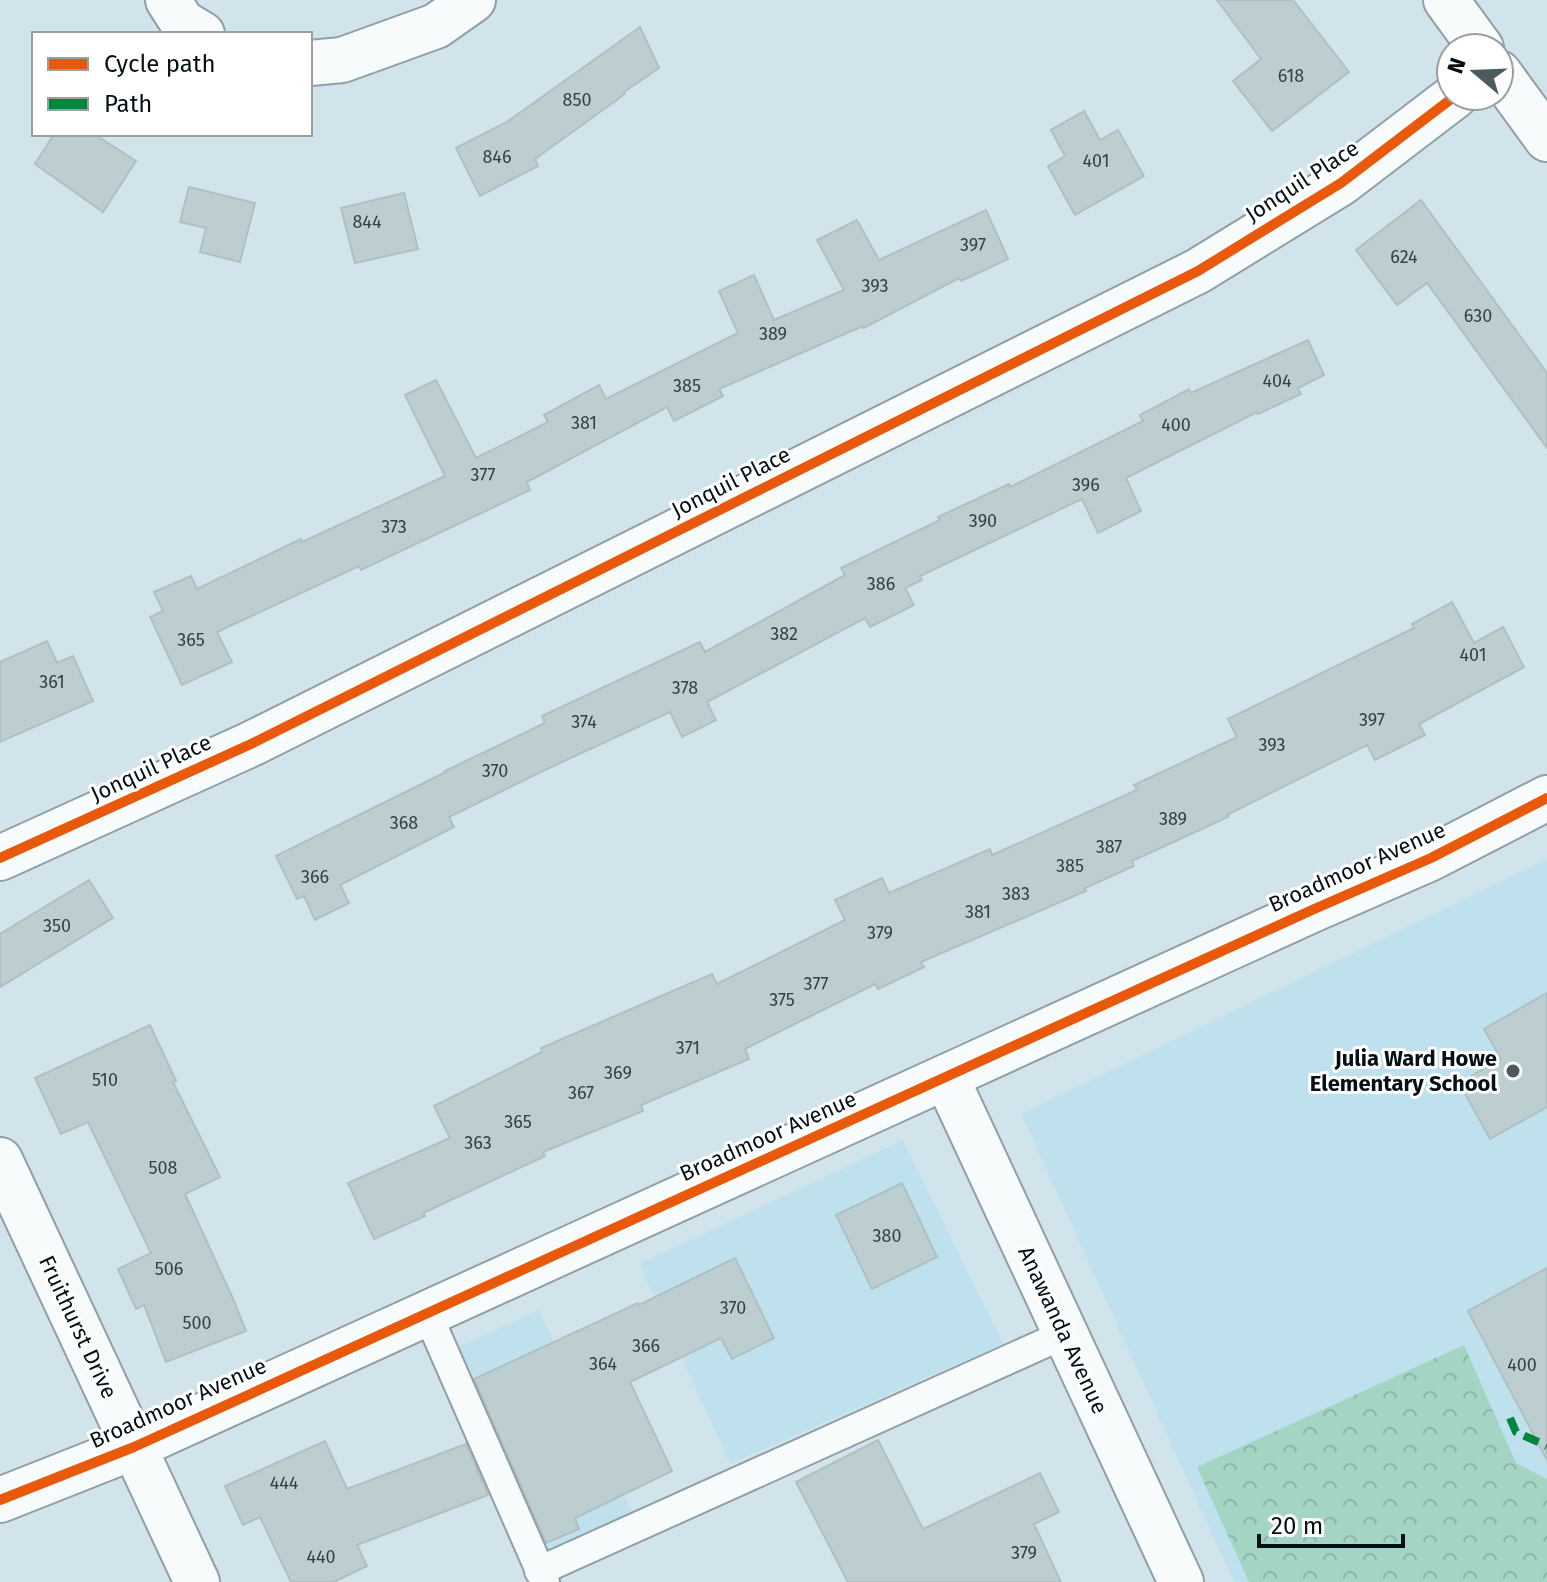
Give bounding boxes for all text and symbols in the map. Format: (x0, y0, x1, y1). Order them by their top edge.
legend (32, 32, 312, 136)
north arrow (1435, 32, 1515, 112)
text: Cycle path (104, 50, 216, 78)
text: N (1441, 54, 1472, 77)
house number: 618 (1278, 65, 1304, 87)
house number: 850 (563, 89, 591, 111)
text: Path (104, 90, 152, 118)
street label: Jonquil Place (1240, 134, 1364, 228)
house number: 846 (482, 146, 512, 168)
house number: 401 (1083, 150, 1109, 172)
house number: 844 (352, 211, 382, 233)
house number: 397 (960, 234, 986, 256)
house number: 624 (1390, 246, 1418, 268)
house number: 393 (862, 275, 888, 297)
house number: 630 (1464, 305, 1492, 327)
house number: 389 (759, 323, 787, 345)
house number: 404 (1262, 370, 1292, 392)
house number: 385 (673, 375, 701, 397)
house number: 381 (571, 412, 597, 434)
house number: 400 (1161, 414, 1191, 436)
street label: Jonquil Place (667, 441, 795, 523)
house number: 377 (471, 464, 495, 486)
house number: 396 (1072, 474, 1100, 496)
house number: 390 (969, 510, 997, 532)
house number: 373 (381, 516, 407, 538)
house number: 386 (867, 573, 895, 595)
house number: 382 (770, 623, 798, 645)
house number: 365 (177, 629, 205, 651)
house number: 401 (1460, 644, 1486, 666)
house number: 361 (39, 671, 65, 693)
house number: 378 (672, 677, 698, 699)
house number: 397 (1359, 709, 1385, 731)
house number: 374 (571, 711, 597, 733)
street label: Jonquil Place (86, 728, 216, 808)
house number: 393 (1259, 734, 1285, 756)
house number: 370 (482, 760, 508, 782)
house number: 389 (1159, 808, 1187, 830)
house number: 368 (390, 812, 418, 834)
street label: Broadmoor Avenue (1264, 816, 1450, 918)
house number: 387 (1096, 836, 1122, 858)
house number: 385 (1056, 855, 1084, 877)
house number: 366 (301, 866, 329, 888)
house number: 383 (1002, 883, 1030, 905)
house number: 381 (965, 901, 991, 923)
house number: 350 (43, 915, 71, 937)
house number: 379 (867, 922, 893, 944)
house number: 377 (804, 973, 828, 995)
house number: 375 (769, 989, 795, 1011)
house number: 371 (676, 1037, 700, 1059)
place label: Julia Ward Howe Elementary School (1310, 1045, 1497, 1097)
house number: 369 (604, 1062, 632, 1084)
marker: Julia Ward Howe Elementary School (1504, 1062, 1522, 1080)
house number: 510 (92, 1069, 118, 1091)
house number: 367 (568, 1082, 594, 1104)
street label: Broadmoor Avenue (675, 1085, 861, 1187)
house number: 365 (504, 1111, 532, 1133)
house number: 363 (464, 1132, 492, 1154)
house number: 508 (149, 1157, 178, 1179)
house number: 380 (873, 1225, 901, 1247)
street label: Anawanda Avenue (1012, 1242, 1114, 1418)
street label: Fruithurst Drive (33, 1251, 123, 1403)
house number: 506 (155, 1258, 183, 1280)
house number: 370 (720, 1297, 746, 1319)
house number: 500 (182, 1312, 212, 1334)
house number: 366 (632, 1335, 660, 1357)
street label: Broadmoor Avenue (85, 1352, 271, 1454)
house number: 364 (589, 1353, 617, 1375)
house number: 400 (1507, 1354, 1537, 1376)
house number: 444 (270, 1472, 299, 1494)
scale bar (1259, 1498, 1403, 1548)
text: 20 m (1271, 1512, 1323, 1540)
house number: 379 (1011, 1542, 1037, 1564)
house number: 440 (306, 1546, 336, 1568)

